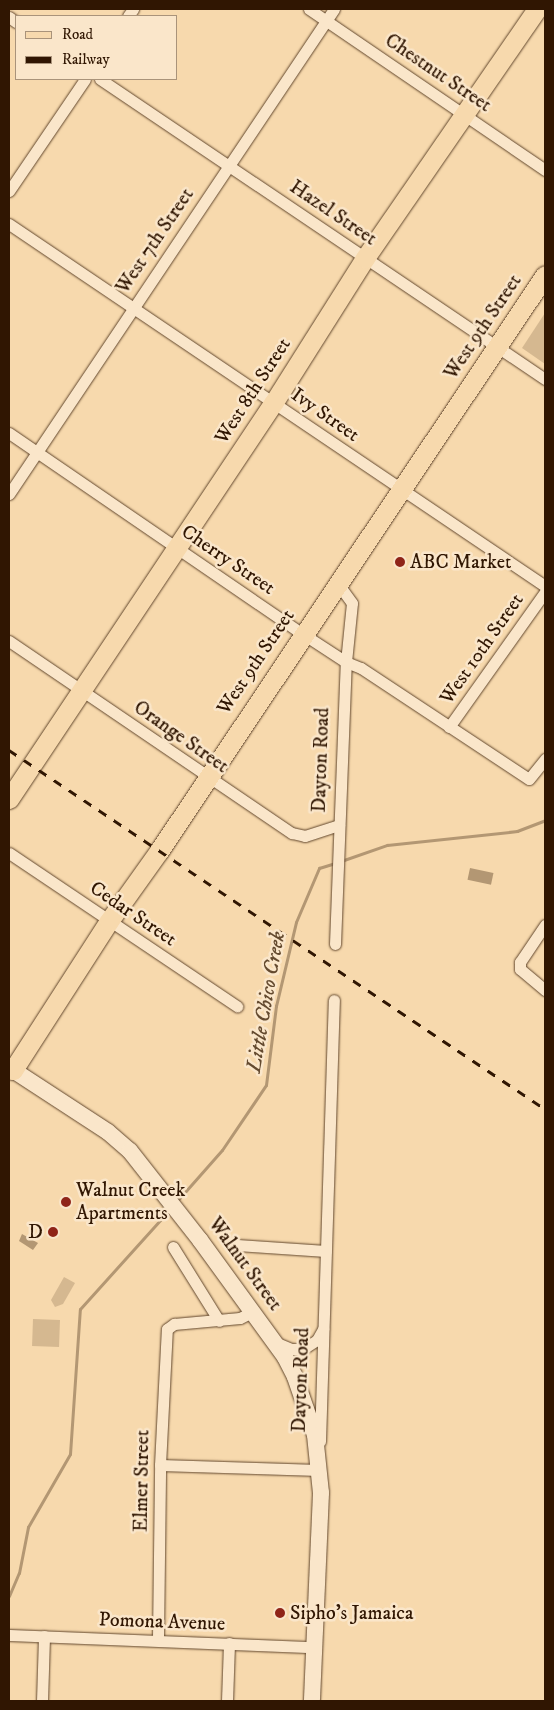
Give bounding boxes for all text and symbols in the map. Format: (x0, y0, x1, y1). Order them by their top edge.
legend (15, 15, 178, 80)
text: Road (62, 25, 93, 44)
street label: Chestnut Street (380, 29, 496, 117)
text: Railway (62, 50, 110, 69)
street label: Hazel Street (285, 175, 381, 251)
street label: West 7th Street (111, 184, 199, 298)
street label: West 9th Street (439, 270, 527, 384)
street label: West 8th Street (210, 334, 296, 448)
street label: Ivy Street (286, 383, 364, 447)
street label: Cherry Street (177, 520, 279, 600)
place label: ABC Market (410, 550, 512, 574)
marker: ABC Market (394, 556, 406, 568)
street label: West 10th Street (435, 589, 529, 709)
street label: West 9th Street (212, 605, 300, 719)
street label: Orange Street (129, 696, 233, 778)
street label: Dayton Road (307, 707, 335, 813)
street label: Cedar Street (85, 876, 181, 952)
water label: Little Chico Creek (241, 930, 291, 1074)
place label: Walnut Creek Apartments (76, 1178, 185, 1225)
marker: Walnut Creek Apartments (60, 1196, 72, 1208)
street label: Walnut Street (203, 1213, 287, 1315)
place label: D (28, 1220, 43, 1244)
marker: D (47, 1226, 59, 1238)
street label: Dayton Road (287, 1327, 315, 1433)
street label: Elmer Street (129, 1430, 155, 1532)
place label: Sipho's Jamaica (290, 1601, 413, 1625)
marker: Sipho's Jamaica (274, 1607, 286, 1619)
street label: Pomona Avenue (98, 1608, 226, 1636)

